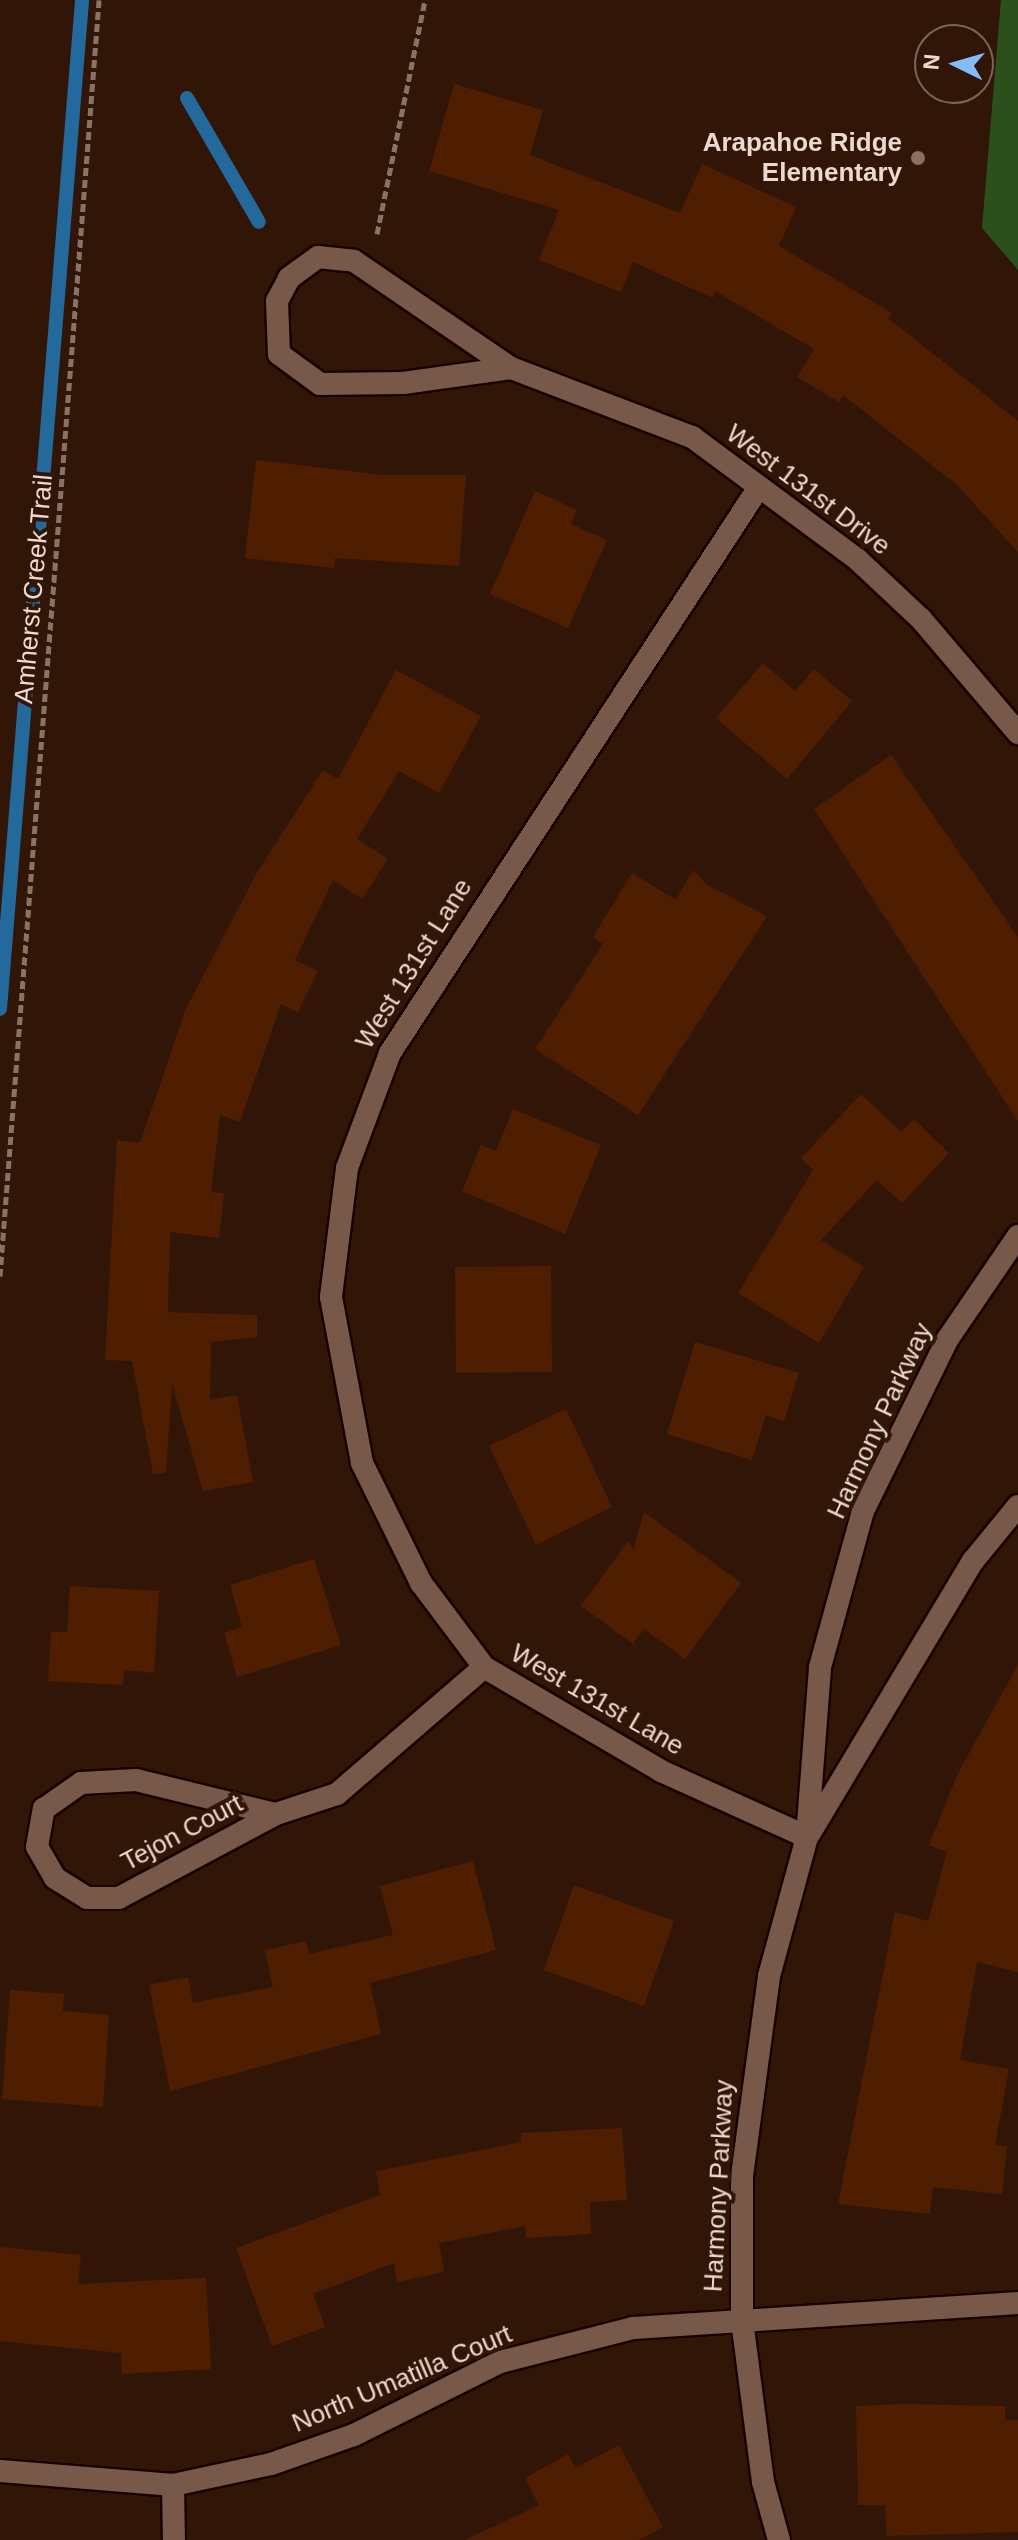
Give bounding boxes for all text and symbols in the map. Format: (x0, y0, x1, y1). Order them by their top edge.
north arrow (914, 24, 994, 104)
text: N (918, 53, 945, 71)
place label: Arapahoe Ridge Elementary (703, 127, 902, 188)
marker: Arapahoe Ridge Elementary (909, 149, 927, 167)
street label: West 131st Drive (720, 418, 896, 562)
street label: Amherst Creek Trail (8, 473, 60, 705)
street label: West 131st Lane (349, 873, 479, 1055)
street label: Harmony Parkway (821, 1318, 939, 1524)
street label: West 131st Lane (505, 1638, 689, 1762)
street label: Tejon Court (116, 1788, 248, 1878)
street label: Harmony Parkway (698, 2079, 740, 2293)
street label: North Umatilla Court (288, 2319, 516, 2439)

